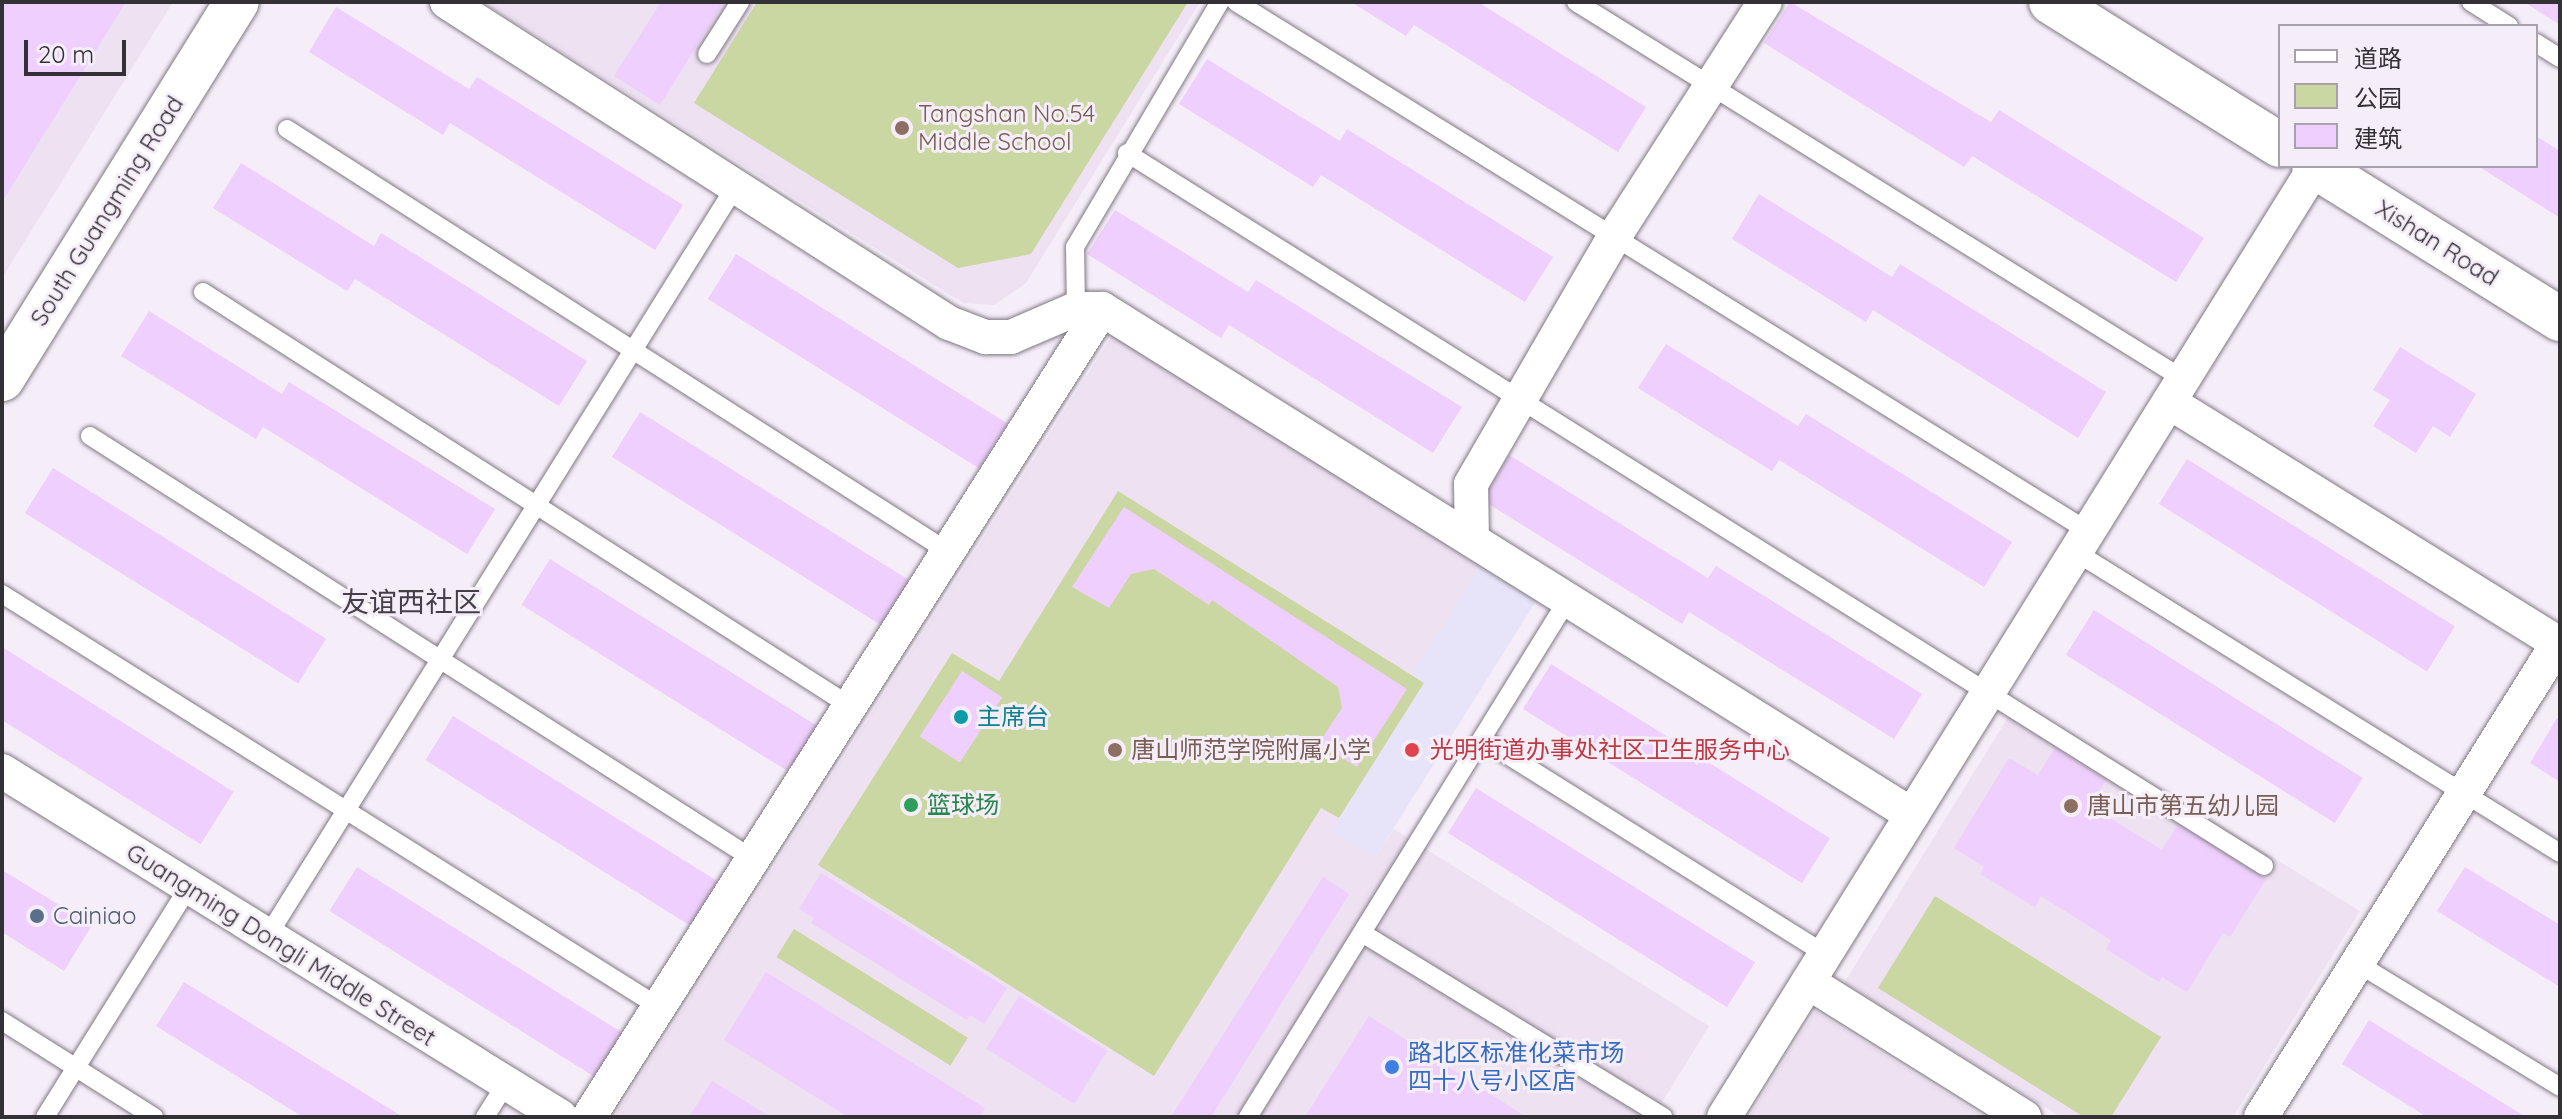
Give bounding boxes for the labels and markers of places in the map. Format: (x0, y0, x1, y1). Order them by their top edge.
place label: Tangshan No.54 Middle School (918, 100, 1095, 156)
marker: Tangshan No.54 Middle School (893, 119, 911, 137)
place label: 主席台 (977, 703, 1049, 731)
marker: 主席台 (952, 708, 970, 726)
place label: 唐山师范学院附属小学 (1131, 736, 1371, 764)
place label: 光明街道办事处社区卫生服务中心 (1430, 736, 1790, 764)
marker: 光明街道办事处社区卫生服务中心 (1401, 739, 1423, 761)
marker: 唐山师范学院附属小学 (1106, 741, 1124, 759)
place label: 篮球场 (927, 791, 999, 819)
place label: 唐山市第五幼儿园 (2087, 792, 2279, 820)
marker: 篮球场 (902, 796, 920, 814)
marker: 唐山市第五幼儿园 (2062, 797, 2080, 815)
place label: Cainiao (53, 902, 136, 930)
marker: Cainiao (28, 907, 46, 925)
place label: 路北区标准化菜市场 四十八号小区店 (1408, 1039, 1624, 1095)
marker: 路北区标准化菜市场 四十八号小区店 (1383, 1058, 1401, 1076)

